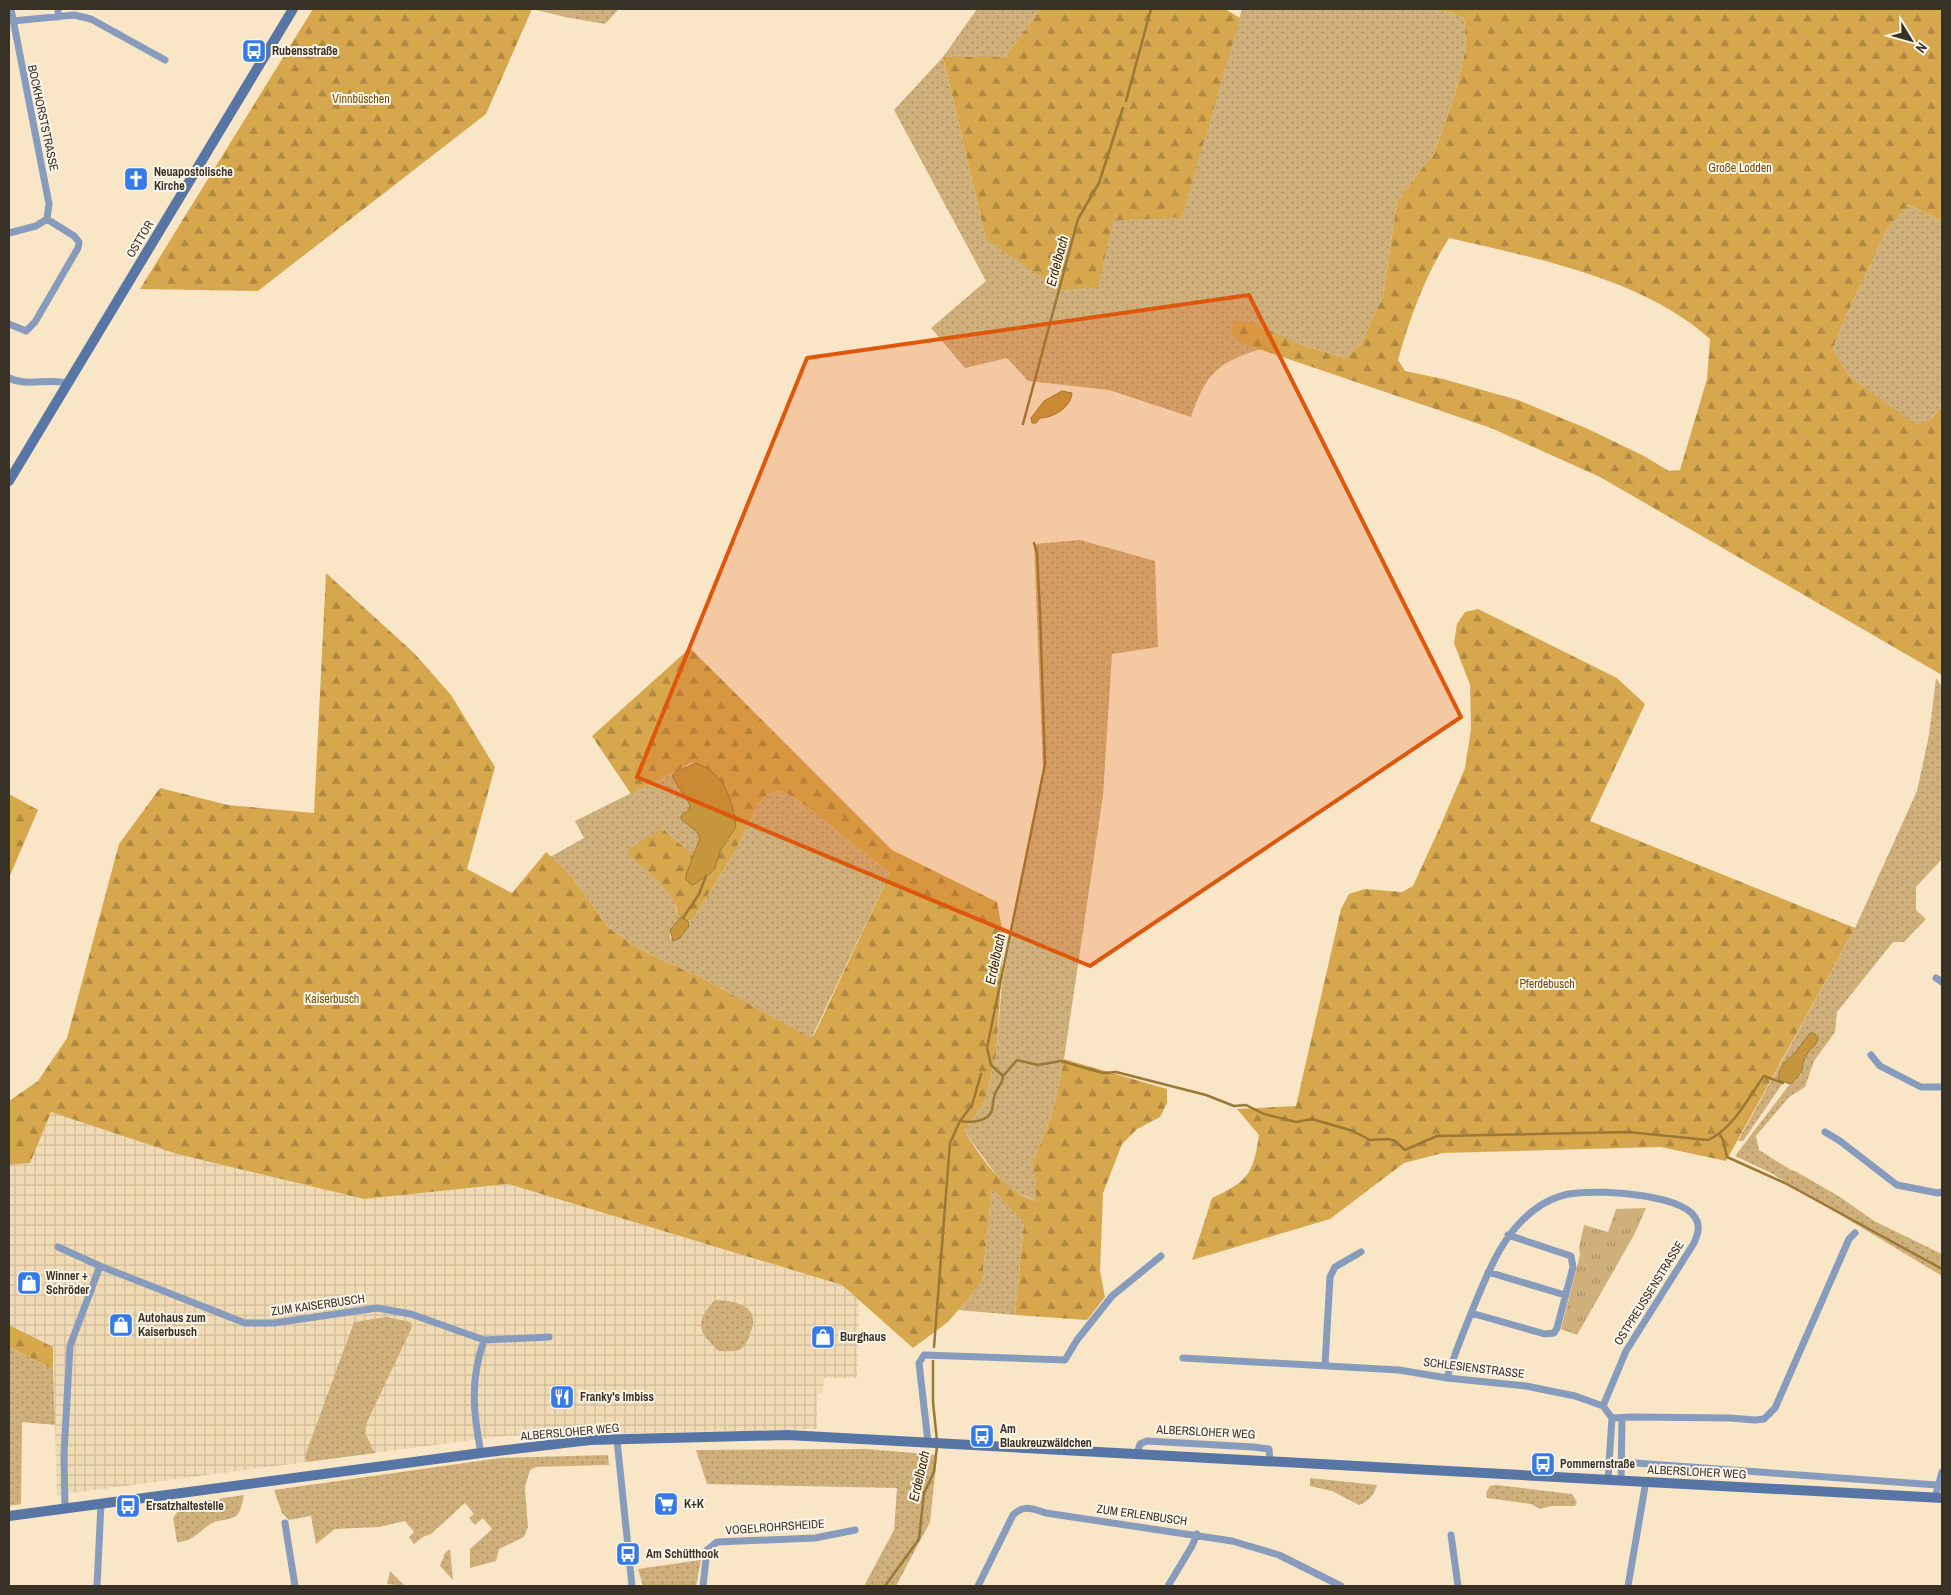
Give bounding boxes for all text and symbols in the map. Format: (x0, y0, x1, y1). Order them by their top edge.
north arrow (1886, 15, 1936, 65)
bus stop icon: Rubensstraße (241, 38, 267, 64)
text: N (1912, 39, 1931, 57)
place label: Rubensstraße (272, 43, 338, 59)
street label: BOCKHORSTSTRASSE (24, 63, 62, 173)
park label: Vinnbüschen (332, 91, 390, 107)
park label: Große Lodden (1708, 160, 1772, 176)
place label: Neuapostolische Kirche (154, 164, 233, 194)
church icon: Neuapostolische Kirche (123, 166, 149, 192)
street label: OSTTOR (123, 217, 157, 261)
water label: Erdelbach (1042, 234, 1072, 288)
water label: Erdelbach (981, 932, 1009, 986)
park label: Pferdebusch (1519, 976, 1575, 992)
park label: Kaiserbusch (305, 991, 359, 1007)
street label: OSTPREUSSENSTRASSE (1610, 1238, 1688, 1348)
place label: Winner + Schröder (46, 1268, 89, 1298)
shop icon: Winner + Schröder (16, 1270, 42, 1296)
street label: ZUM KAISERBUSCH (270, 1290, 366, 1320)
place label: Autohaus zum Kaiserbusch (138, 1310, 206, 1340)
shop icon: Autohaus zum Kaiserbusch (108, 1312, 134, 1338)
shop icon: Burghaus (810, 1324, 836, 1350)
place label: Burghaus (840, 1329, 886, 1345)
street label: SCHLESIENSTRASSE (1423, 1354, 1525, 1382)
restaurant icon: Franky's Imbiss (549, 1384, 575, 1410)
place label: Franky's Imbiss (580, 1389, 655, 1405)
street label: ALBERSLOHER WEG (519, 1420, 620, 1444)
place label: Am Blaukreuzwäldchen (1000, 1421, 1092, 1451)
street label: ALBERSLOHER WEG (1155, 1421, 1256, 1443)
bus stop icon: Am Blaukreuzwäldchen (969, 1423, 995, 1449)
water label: Erdelbach (904, 1449, 934, 1503)
bus stop icon: Pommernstraße (1530, 1451, 1556, 1477)
place label: Pommernstraße (1560, 1456, 1635, 1472)
street label: ALBERSLOHER WEG (1646, 1461, 1747, 1483)
supermarket icon: K+K (653, 1491, 679, 1517)
bus stop icon: Ersatzhaltestelle (115, 1493, 141, 1519)
place label: K+K (684, 1496, 705, 1512)
place label: Ersatzhaltestelle (146, 1498, 224, 1514)
street label: ZUM ERLENBUSCH (1096, 1501, 1188, 1529)
street label: VOGELROHRSHEIDE (725, 1516, 825, 1538)
bus stop icon: Am Schütthook (615, 1541, 641, 1567)
place label: Am Schütthook (646, 1546, 719, 1562)

